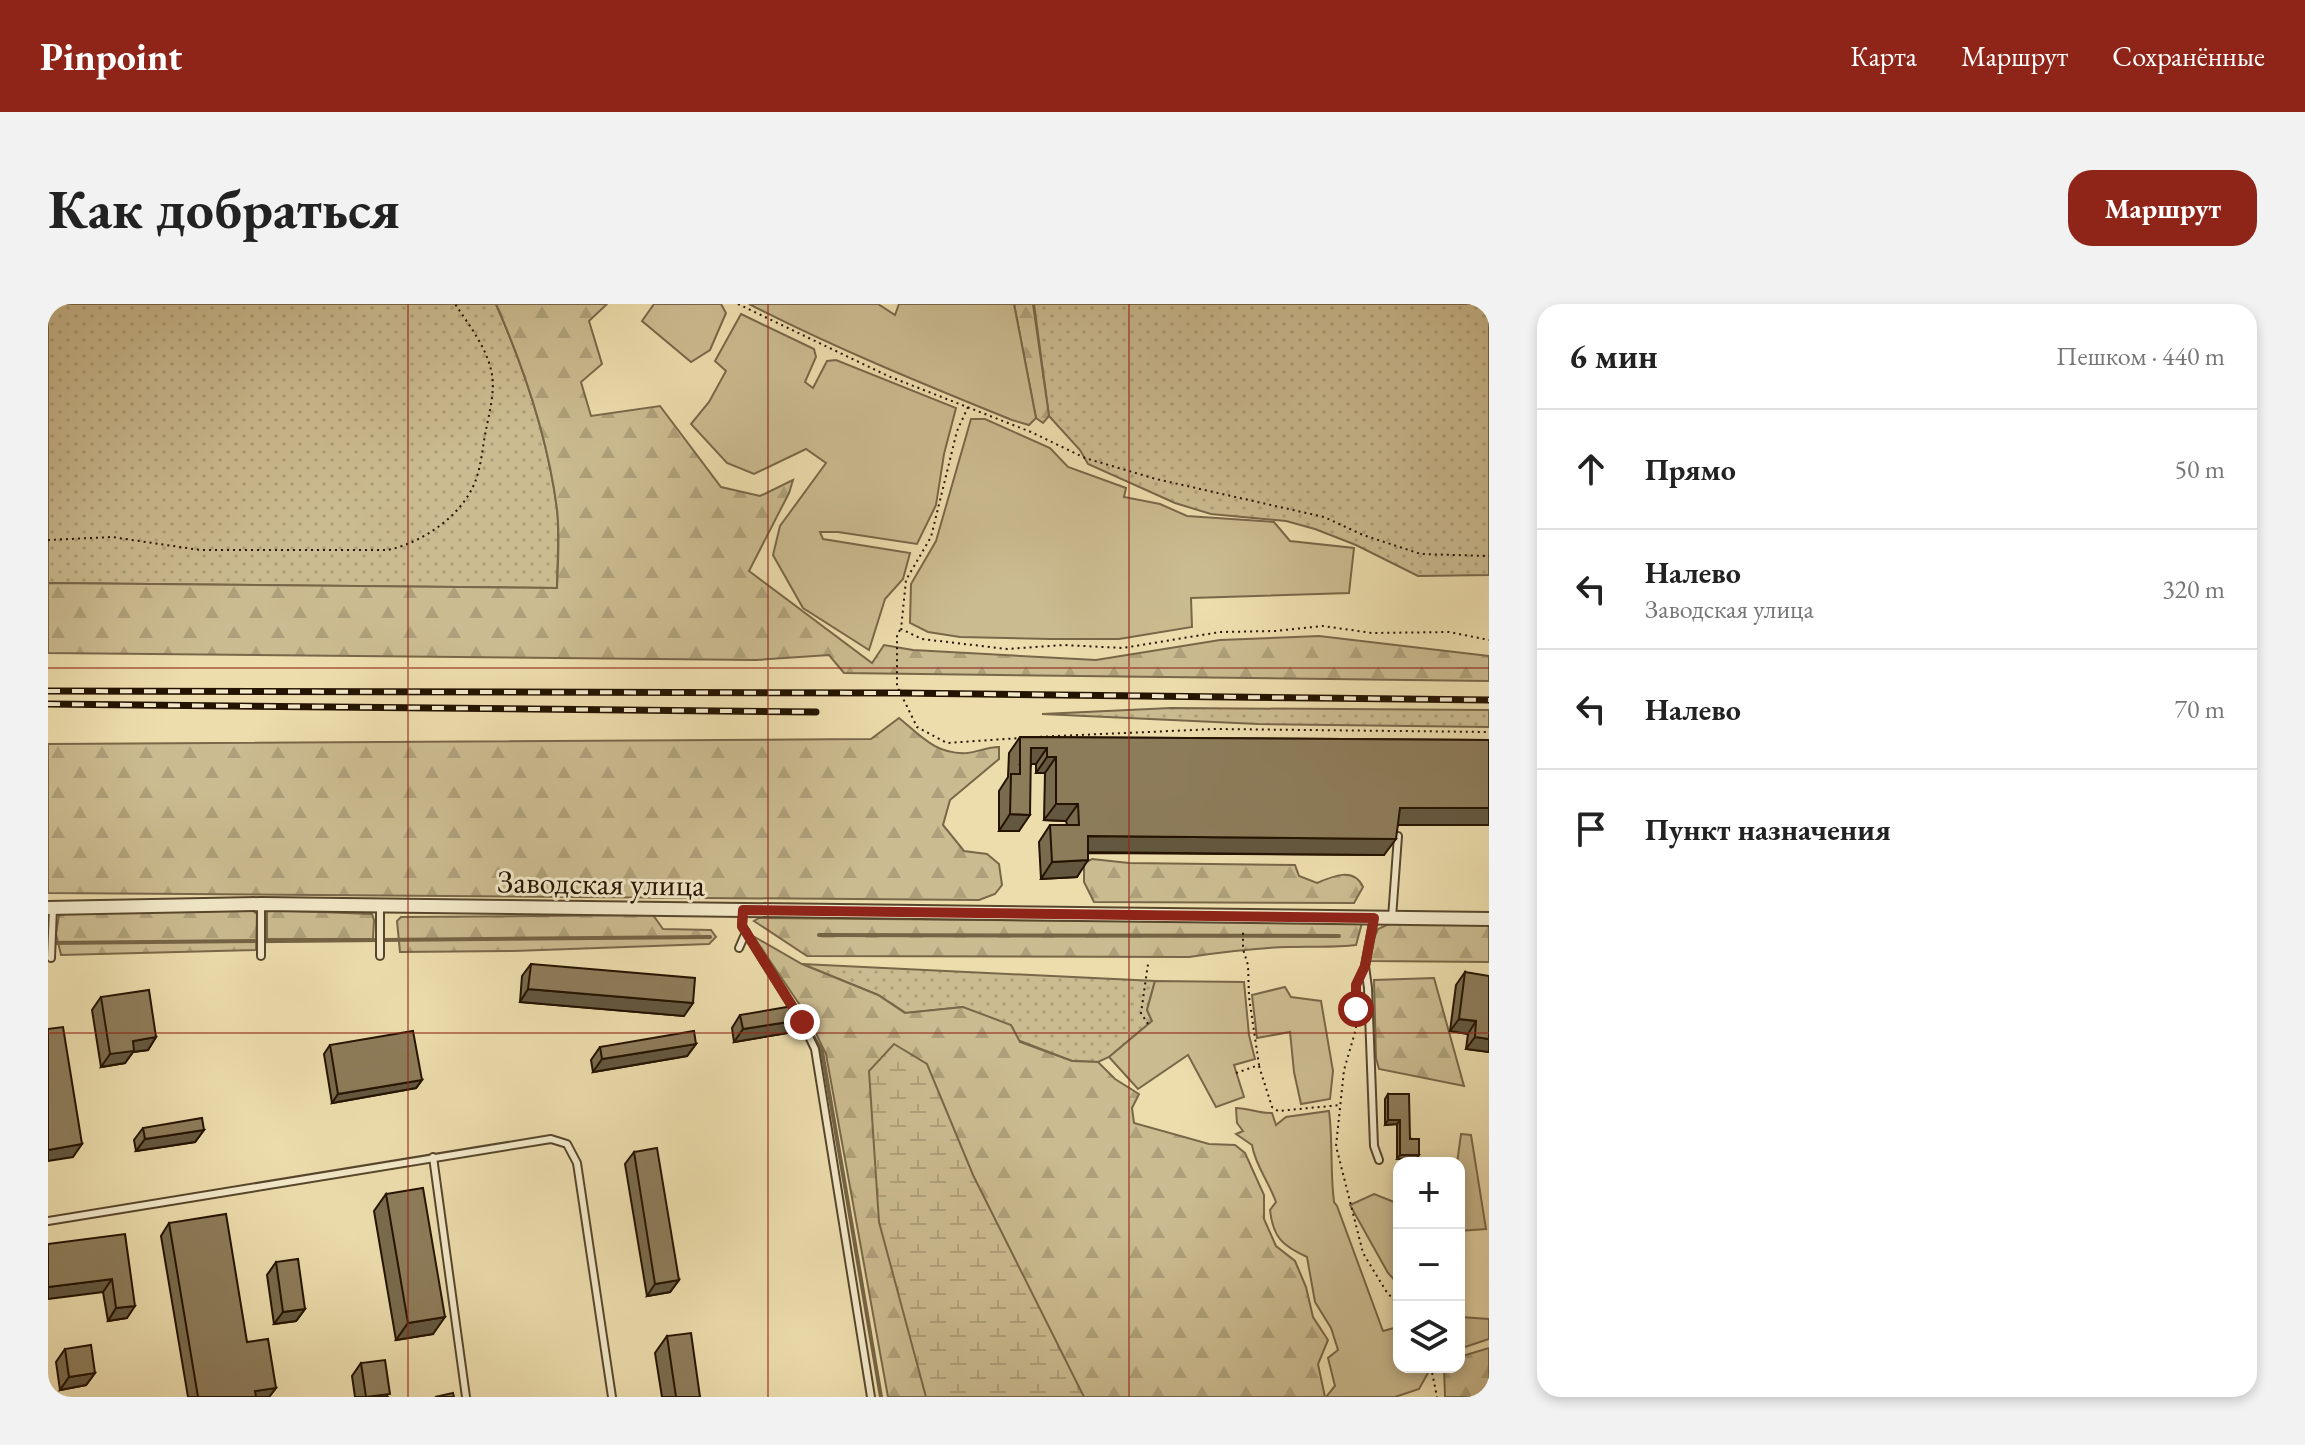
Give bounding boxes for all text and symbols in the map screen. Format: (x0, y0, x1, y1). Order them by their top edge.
text: Pinpoint (40, 32, 182, 81)
text: Карта (1850, 38, 1917, 74)
text: Маршрут (1961, 38, 2068, 74)
text: Сохранённые (2112, 38, 2265, 74)
button: Маршрут (2068, 170, 2257, 246)
text: Как добраться (48, 172, 400, 245)
text: 6 мин (1569, 334, 1658, 378)
text: Пешком · 440 m (2056, 339, 2225, 373)
icon: ahead (1569, 447, 1613, 491)
text: Прямо (1645, 450, 1736, 489)
text: 50 m (2175, 452, 2225, 486)
text: Налево (1645, 553, 1741, 592)
icon: left (1569, 567, 1613, 611)
text: 320 m (2162, 572, 2225, 606)
text: Заводская улица (1645, 592, 1814, 626)
icon: left (1569, 687, 1613, 731)
text: Налево (1645, 690, 1741, 729)
text: 70 m (2175, 692, 2225, 726)
icon: arrive (1569, 807, 1613, 851)
text: Пункт назначения (1645, 810, 1891, 849)
street label: Заводская улица (497, 860, 705, 906)
route start (1338, 991, 1374, 1027)
route end (784, 1004, 820, 1040)
map controls (1393, 1157, 1465, 1373)
button: + (1393, 1157, 1465, 1229)
button: − (1393, 1229, 1465, 1301)
button: layers (1393, 1301, 1465, 1373)

